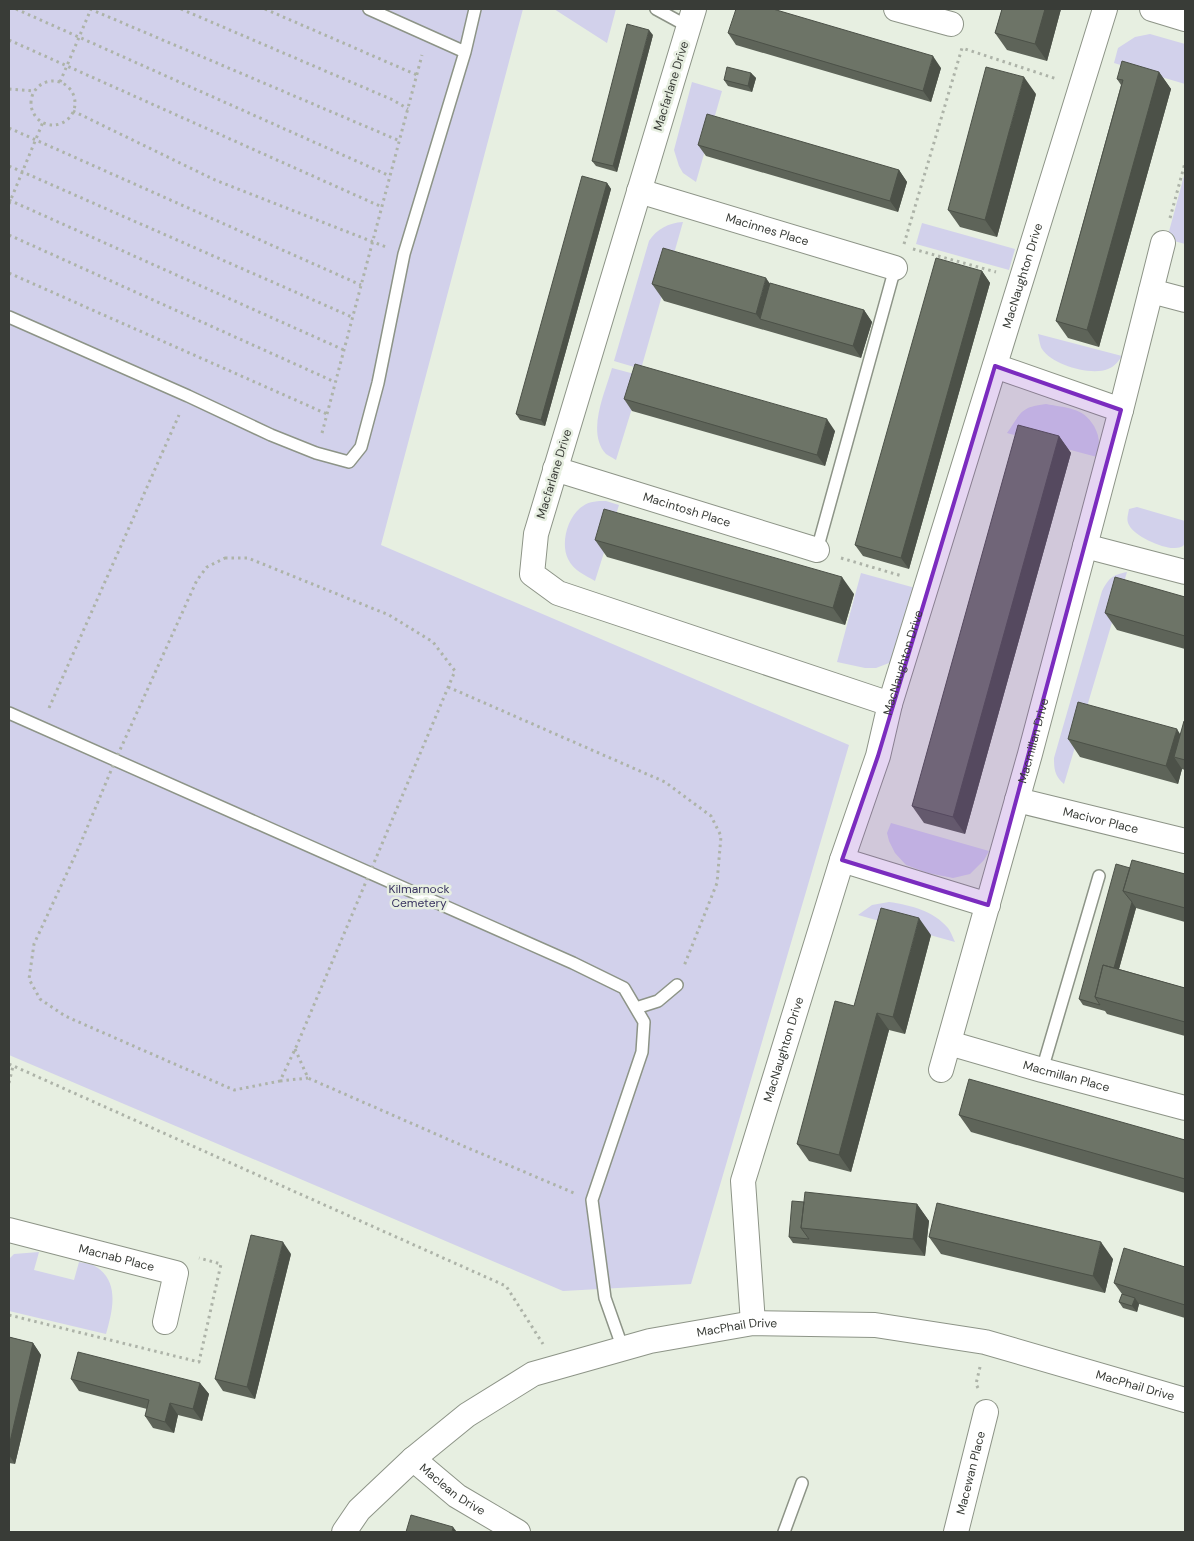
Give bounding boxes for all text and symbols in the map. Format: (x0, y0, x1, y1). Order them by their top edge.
street label: Macfarlane Drive (650, 39, 692, 133)
street label: Macinnes Place (724, 210, 811, 250)
street label: MacNaughton Drive (999, 221, 1046, 330)
street label: Macfarlane Drive (533, 427, 575, 521)
street label: Macintosh Place (641, 489, 733, 531)
street label: MacNaughton Drive (880, 608, 927, 717)
street label: Macmillan Drive (1014, 696, 1052, 785)
street label: Macivor Place (1061, 803, 1140, 837)
park label: Kilmarnock Cemetery (388, 881, 450, 911)
street label: MacNaughton Drive (760, 995, 807, 1104)
street label: Macmillan Place (1021, 1057, 1112, 1096)
street label: Macnab Place (77, 1240, 156, 1275)
street label: MacPhail Drive (696, 1314, 777, 1341)
street label: MacPhail Drive (1094, 1367, 1176, 1405)
street label: Macewan Place (953, 1429, 989, 1516)
street label: Maclean Drive (416, 1460, 488, 1519)

